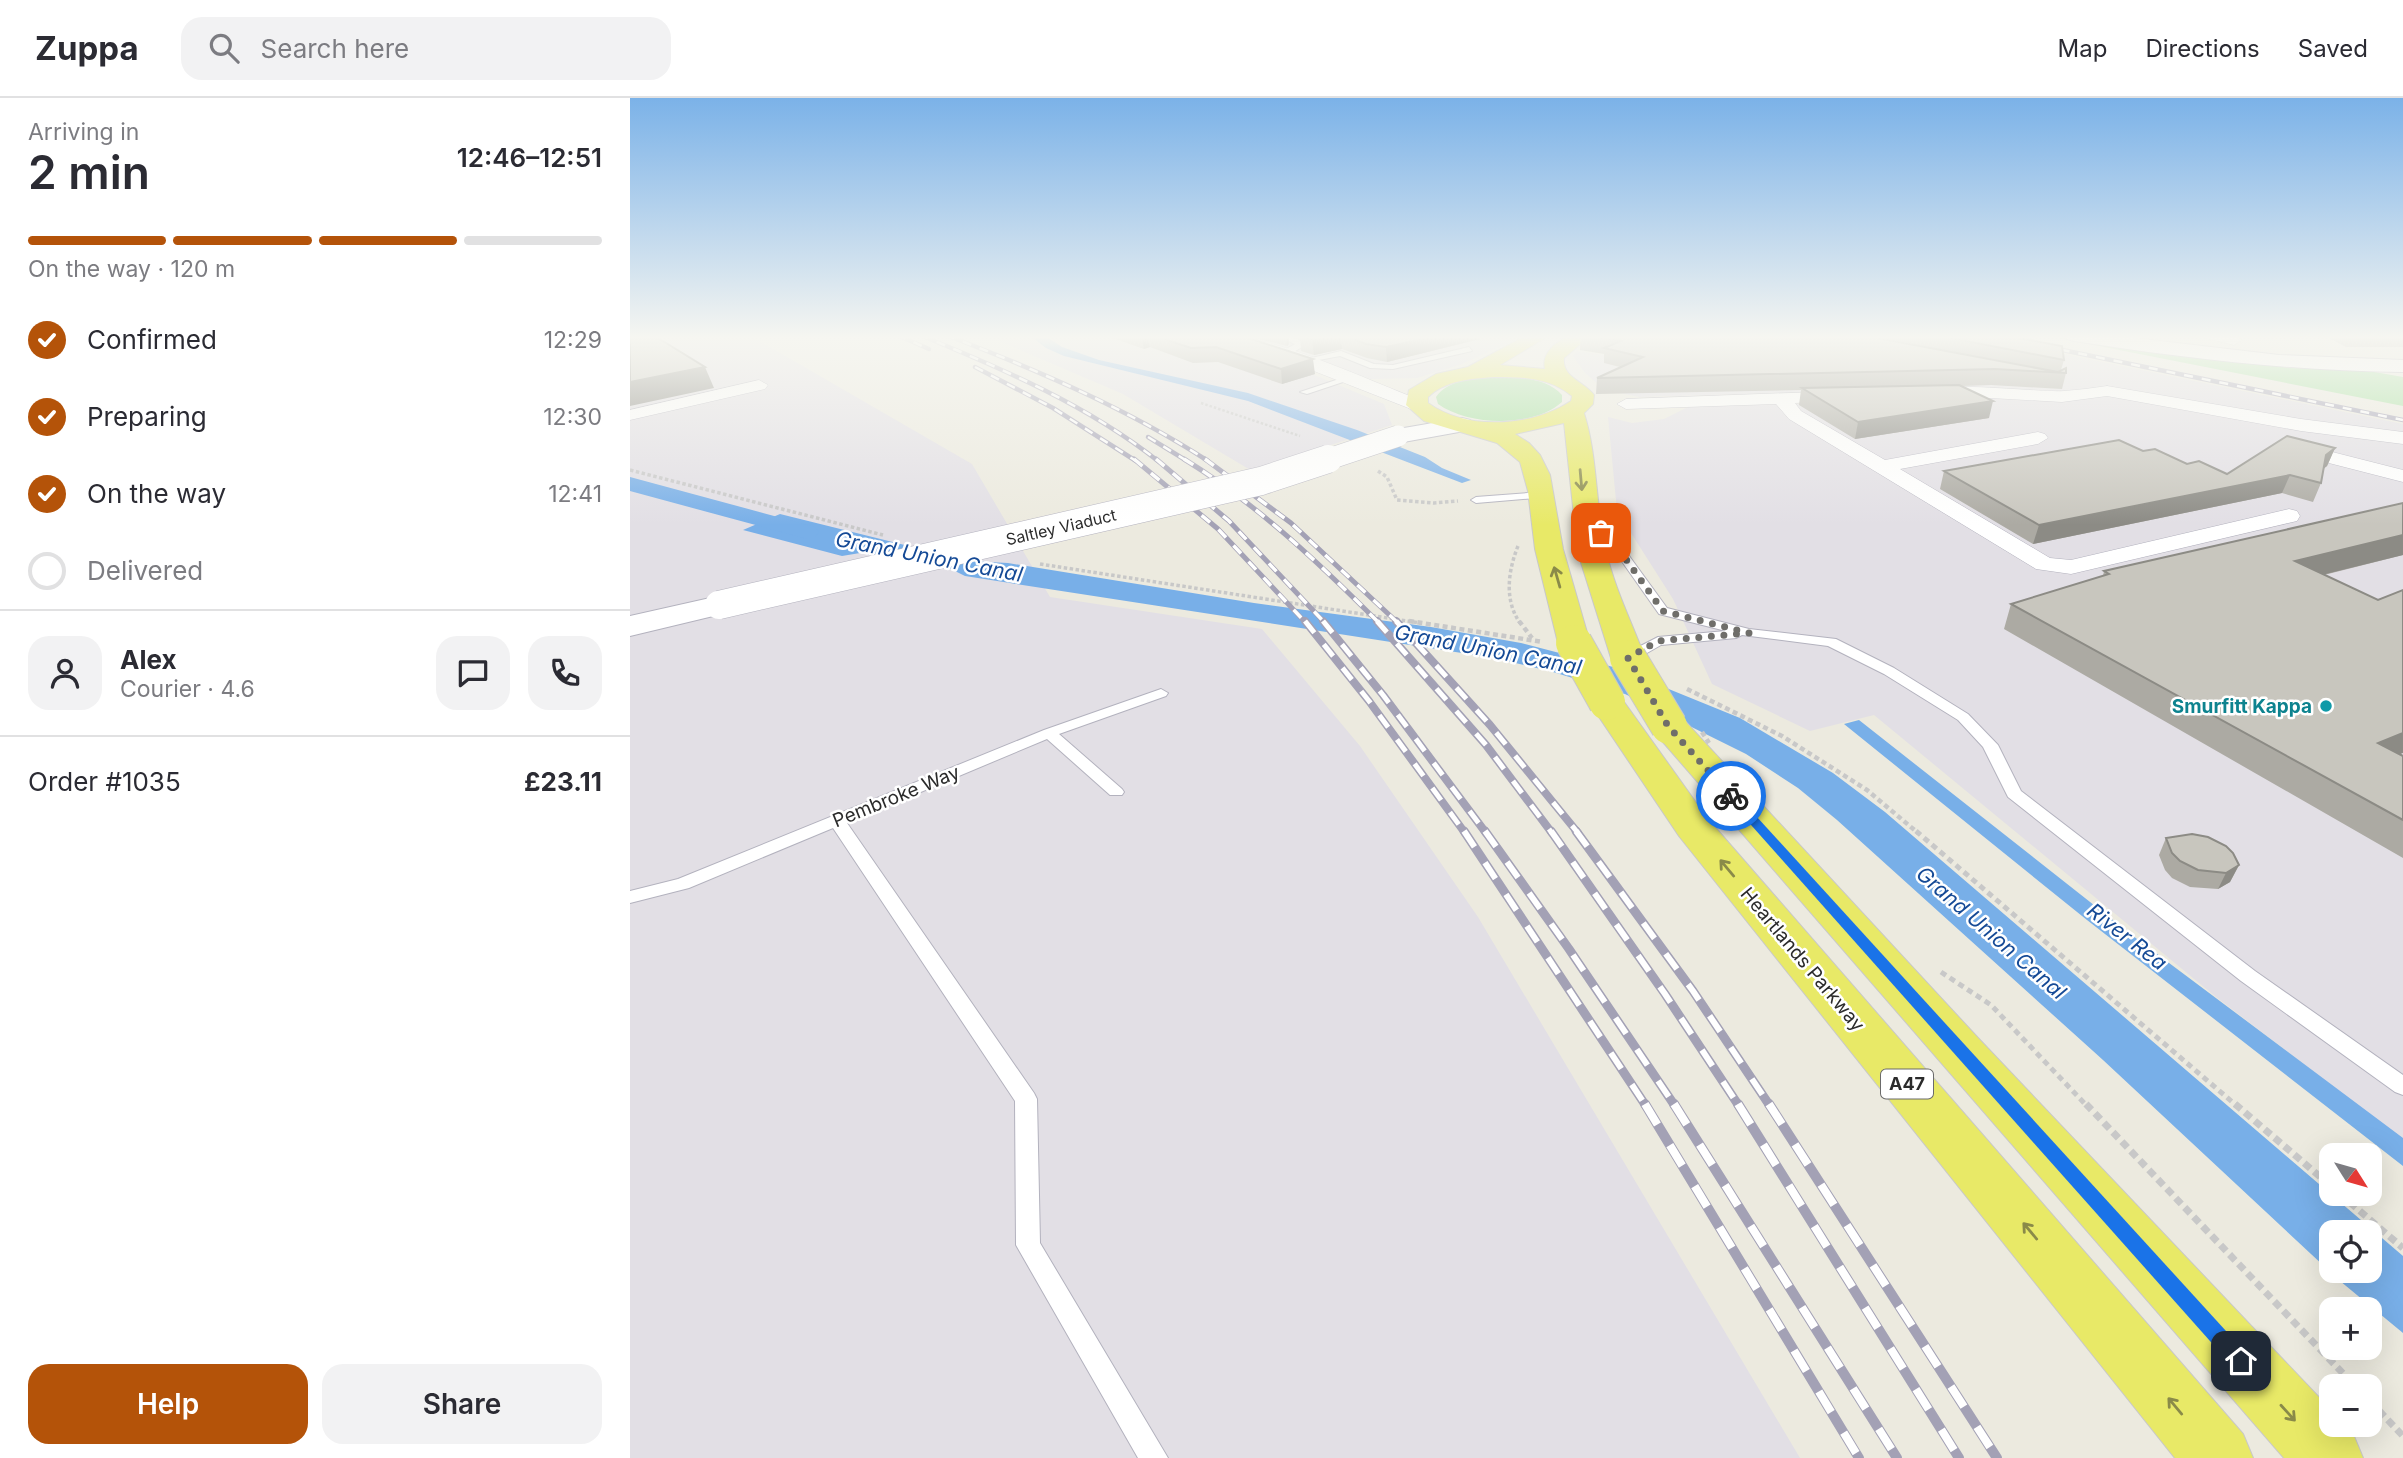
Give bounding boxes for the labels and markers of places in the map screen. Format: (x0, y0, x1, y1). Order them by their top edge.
pin (1571, 503, 1631, 563)
place label: Smurfitt Kappa (2172, 695, 2312, 718)
marker: Smurfitt Kappa (2318, 698, 2334, 714)
pin (2211, 1331, 2271, 1391)

